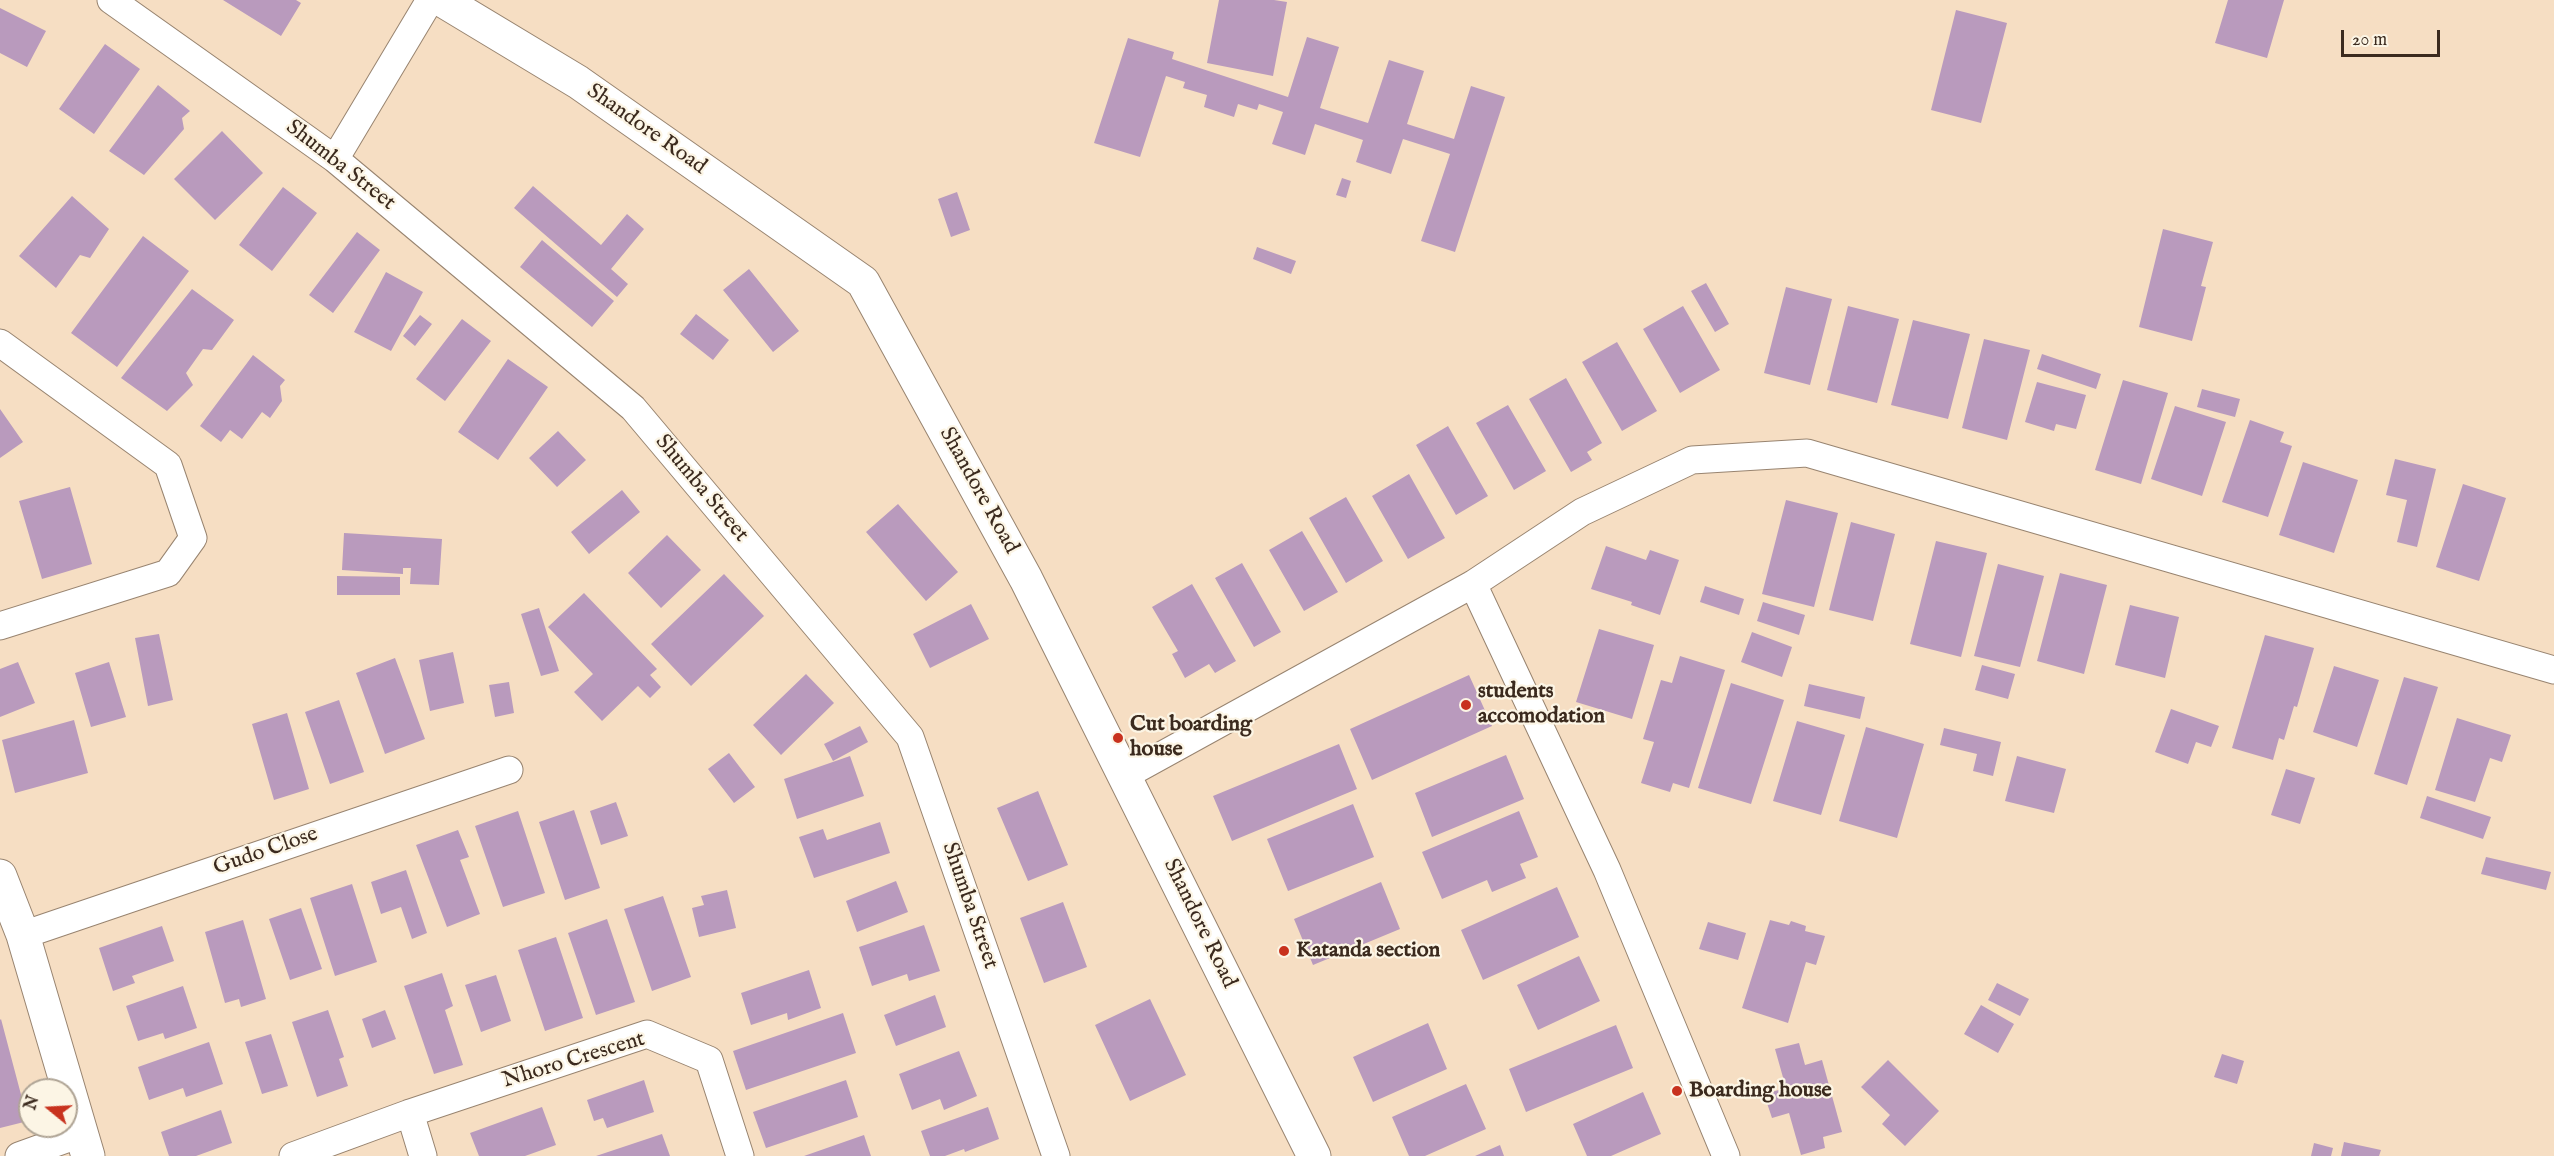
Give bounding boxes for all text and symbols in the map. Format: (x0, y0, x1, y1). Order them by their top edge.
scale bar (2344, 18, 2443, 56)
text: 20 m (2352, 29, 2387, 52)
street label: Shandore Road (581, 79, 711, 181)
street label: Shumba Street (280, 115, 400, 217)
street label: Shandore Road (932, 423, 1024, 559)
street label: Shumba Street (648, 430, 754, 548)
place label: students accomodation (1478, 679, 1605, 730)
marker: students accomodation (1459, 698, 1473, 712)
place label: Cut boarding house (1130, 712, 1252, 764)
marker: Cut boarding house (1111, 731, 1125, 745)
street label: Gudo Close (210, 822, 322, 882)
street label: Shumba Street (935, 839, 1003, 973)
street label: Shandore Road (1156, 855, 1242, 993)
place label: Katanda section (1296, 938, 1440, 964)
marker: Katanda section (1277, 944, 1291, 958)
street label: Nhoro Crescent (500, 1027, 648, 1095)
north arrow (18, 1078, 78, 1138)
place label: Boarding house (1689, 1078, 1832, 1104)
marker: Boarding house (1670, 1084, 1684, 1098)
text: N (21, 1093, 44, 1113)

